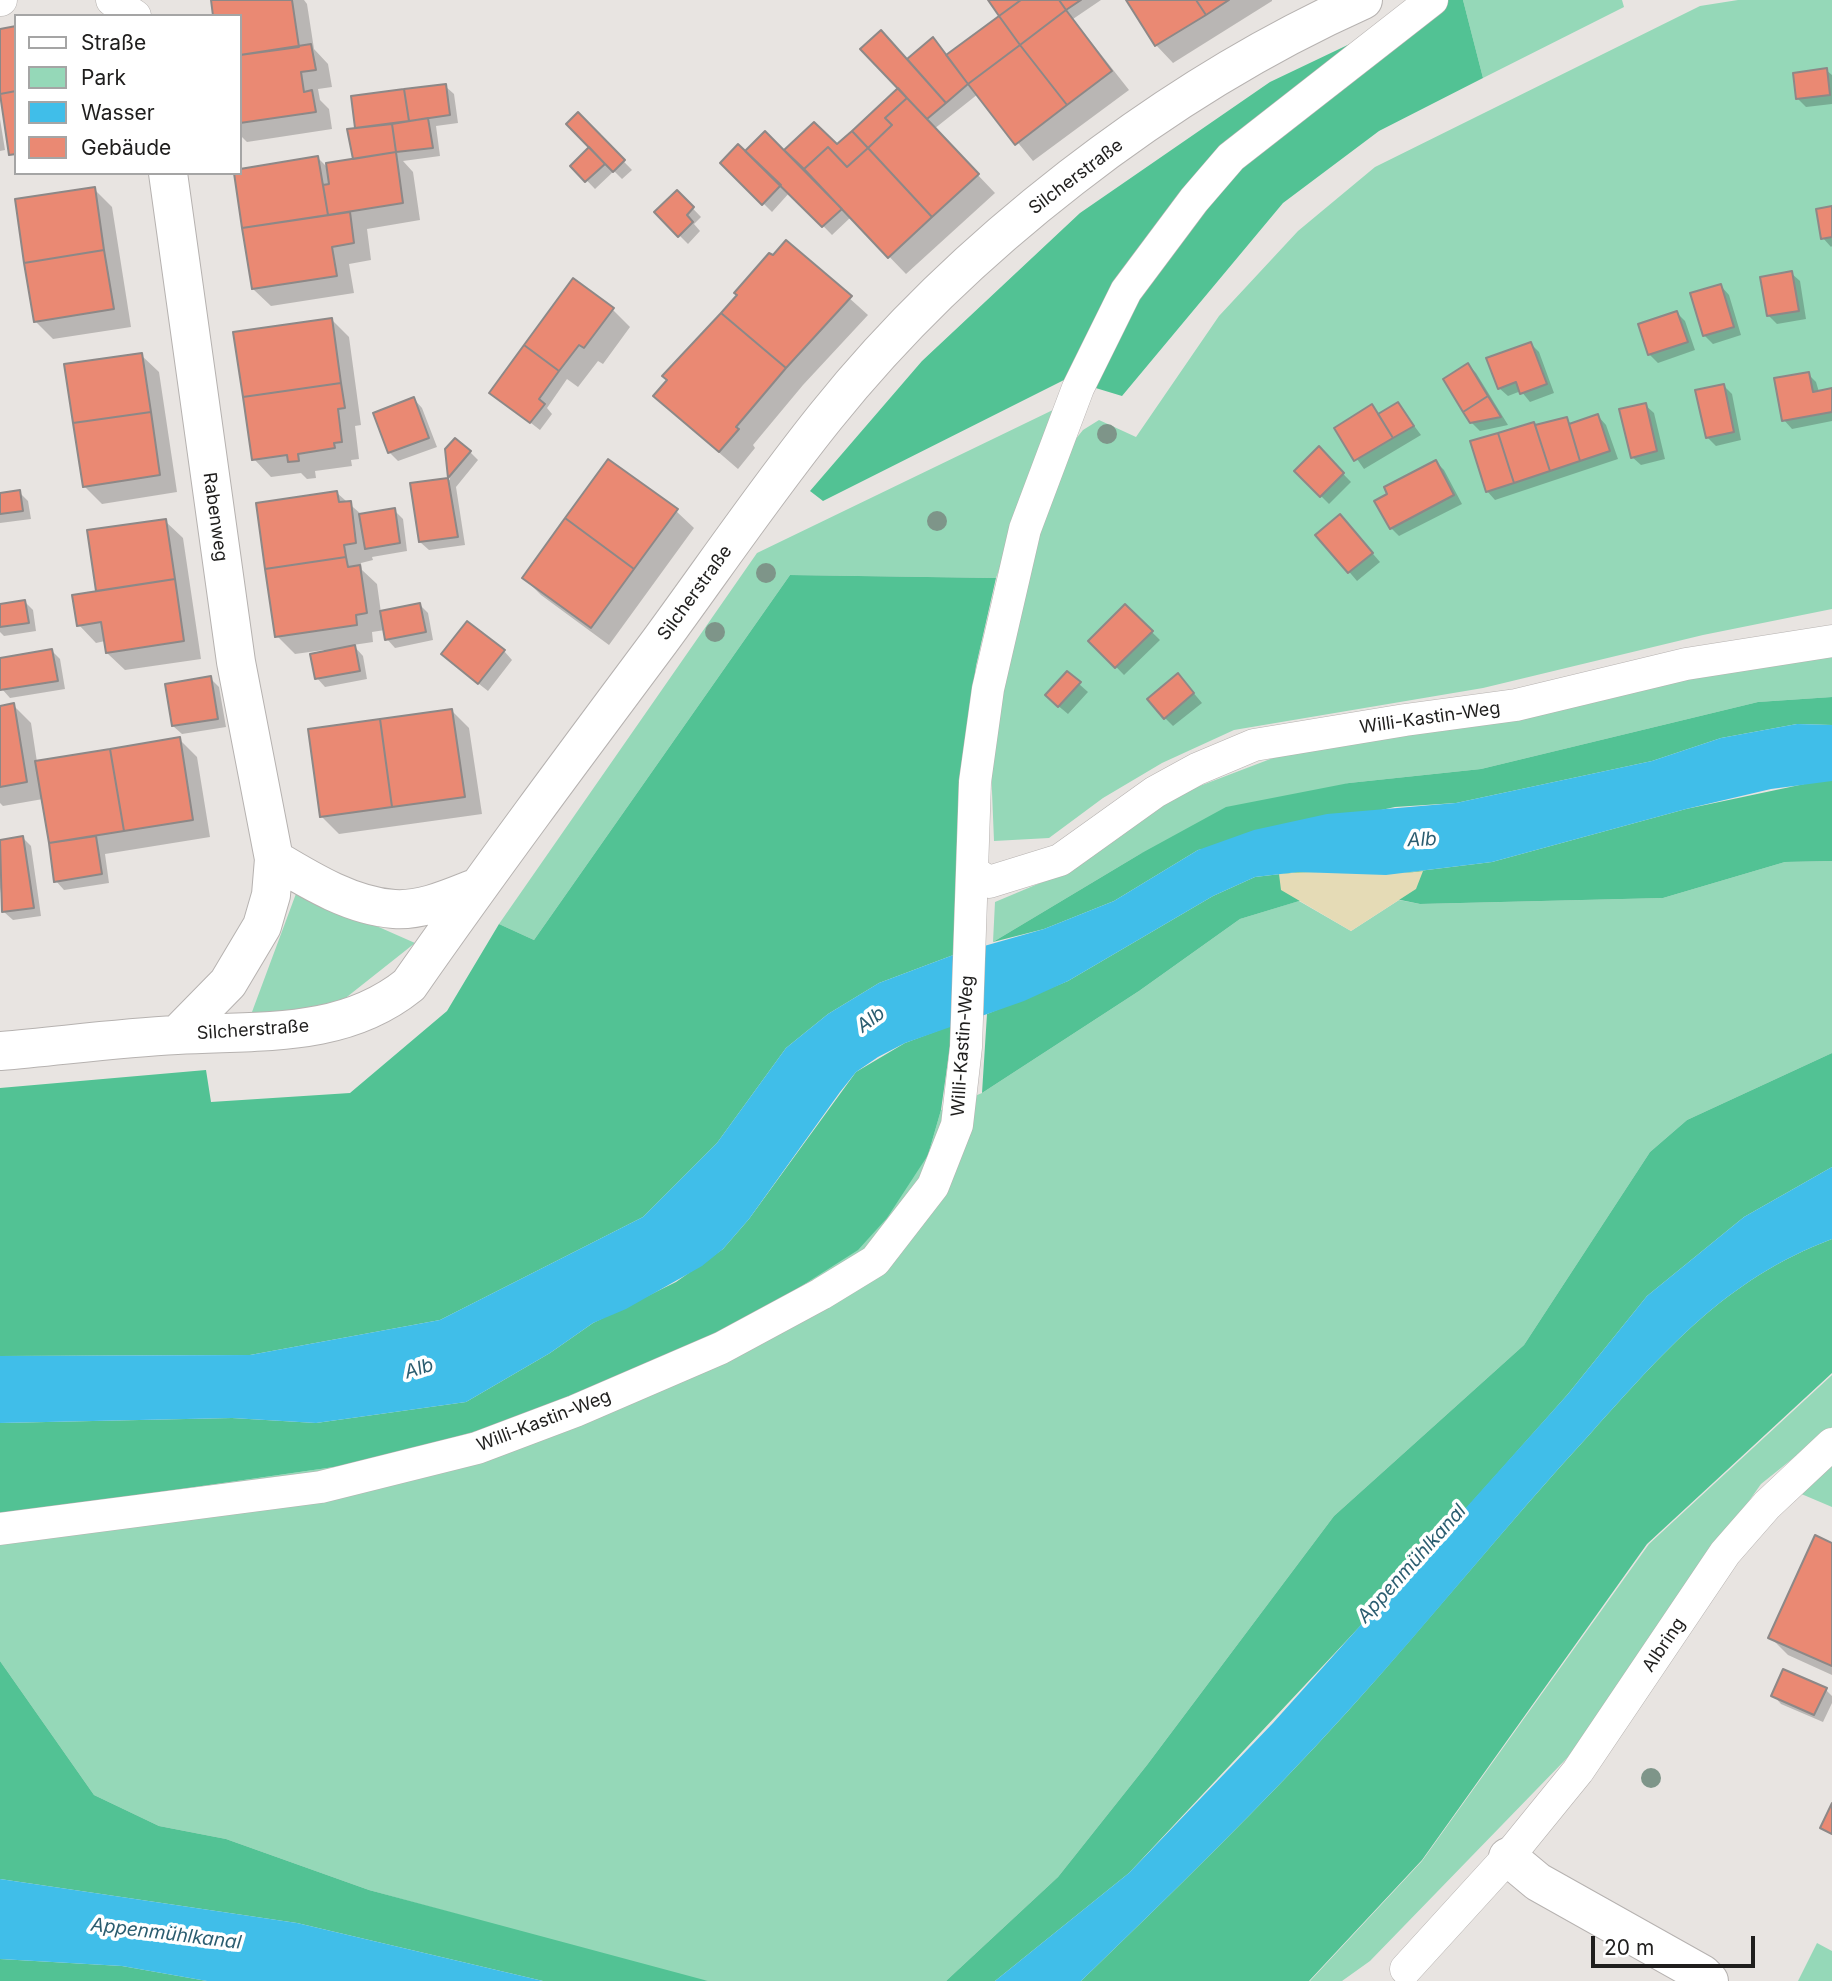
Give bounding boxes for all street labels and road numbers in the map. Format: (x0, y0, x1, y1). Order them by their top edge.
street label: Silcherstraße (1025, 135, 1127, 219)
street label: Rabenweg (198, 471, 232, 563)
street label: Silcherstraße (653, 541, 737, 645)
street label: Willi-Kastin-Weg (1358, 697, 1502, 739)
street label: Willi-Kastin-Weg (947, 975, 979, 1117)
street label: Silcherstraße (196, 1015, 310, 1045)
street label: Willi-Kastin-Weg (474, 1386, 614, 1456)
street label: Albring (1638, 1614, 1690, 1676)

